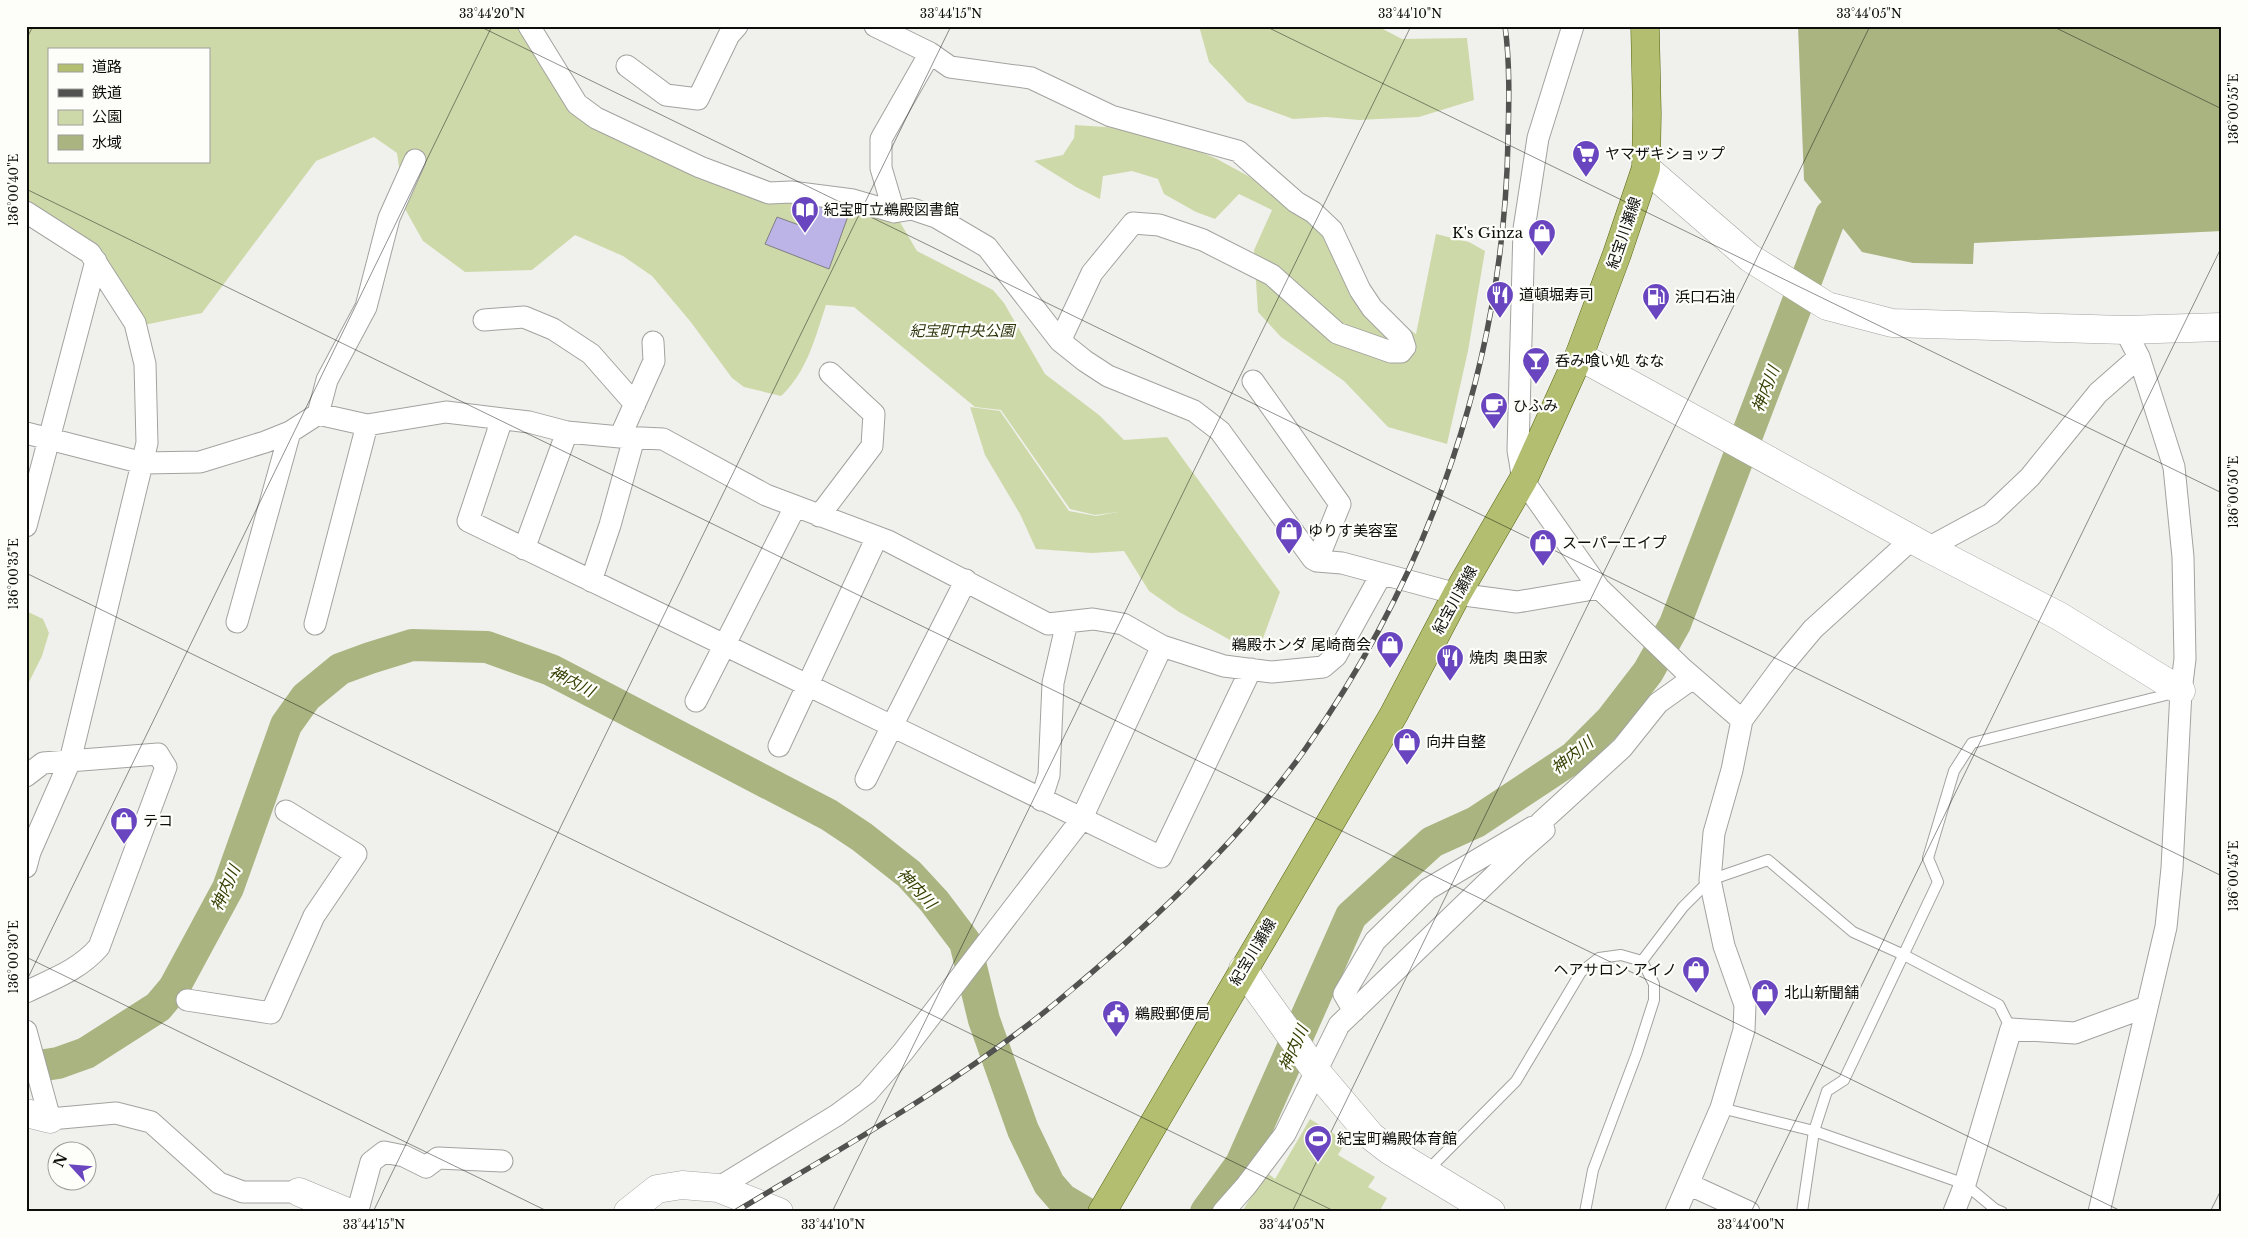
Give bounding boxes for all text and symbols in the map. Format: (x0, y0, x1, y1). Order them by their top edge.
text: 33°44'20"N (459, 6, 525, 21)
text: 33°44'15"N (920, 6, 982, 21)
text: 33°44'10"N (1378, 6, 1442, 21)
text: 33°44'05"N (1836, 6, 1902, 21)
legend (48, 48, 210, 162)
text: 道路 (92, 57, 122, 76)
text: 136°00'55"E (2226, 73, 2241, 144)
text: 鉄道 (92, 83, 122, 102)
text: 公園 (92, 107, 122, 126)
text: 水域 (92, 133, 122, 152)
supermarket icon: ヤマザキショップ (1571, 139, 1601, 178)
place label: ヤマザキショップ (1605, 144, 1725, 163)
text: 136°00'40"E (6, 153, 21, 226)
street label: 紀宝川瀬線 (1602, 194, 1645, 271)
library icon: 紀宝町立鵜殿図書館 (790, 195, 820, 234)
place label: 紀宝町立鵜殿図書館 (824, 200, 959, 219)
shop icon: K's Ginza (1527, 218, 1557, 257)
place label: K's Ginza (1452, 223, 1524, 242)
restaurant icon: 道頓堀寿司 (1485, 280, 1515, 319)
fuel station icon: 浜口石油 (1641, 282, 1671, 321)
place label: 道頓堀寿司 (1519, 285, 1594, 304)
place label: 浜口石油 (1675, 287, 1735, 306)
park label: 紀宝町中央公園 (909, 321, 1016, 340)
bar icon: 呑み喰い処 なな (1521, 346, 1551, 385)
place label: 呑み喰い処 なな (1555, 351, 1664, 370)
water label: 神内川 (1747, 361, 1784, 415)
cafe icon: ひふみ (1479, 391, 1509, 430)
place label: ひふみ (1513, 396, 1558, 415)
text: 136°00'50"E (2226, 455, 2241, 528)
shop icon: ゆりす美容室 (1274, 516, 1304, 555)
place label: ゆりす美容室 (1308, 521, 1398, 540)
shop icon: スーパーエイプ (1528, 528, 1558, 567)
place label: スーパーエイプ (1562, 533, 1667, 552)
text: 136°00'35"E (6, 538, 21, 610)
street label: 紀宝川瀬線 (1428, 562, 1481, 637)
shop icon: 鵜殿ホンダ 尾崎商会 (1375, 630, 1405, 669)
place label: 鵜殿ホンダ 尾崎商会 (1232, 635, 1371, 654)
restaurant icon: 焼肉 奥田家 (1435, 643, 1465, 682)
place label: 焼肉 奥田家 (1469, 648, 1548, 667)
water label: 神内川 (546, 661, 600, 702)
shop icon: 向井自整 (1392, 727, 1422, 766)
water label: 神内川 (1547, 731, 1598, 778)
place label: 向井自整 (1426, 732, 1486, 751)
shop icon: テコ (109, 806, 139, 845)
place label: テコ (143, 811, 173, 830)
text: 136°00'45"E (2226, 840, 2241, 911)
water label: 神内川 (206, 860, 245, 914)
water label: 神内川 (893, 864, 942, 914)
street label: 紀宝川瀬線 (1225, 915, 1280, 989)
text: 136°00'30"E (6, 920, 21, 994)
shop icon: ヘアサロン アイノ (1681, 955, 1711, 994)
place label: ヘアサロン アイノ (1553, 960, 1677, 979)
shop icon: 北山新聞舗 (1750, 978, 1780, 1017)
place label: 北山新聞舗 (1784, 983, 1859, 1002)
public building icon: 鵜殿郵便局 (1101, 999, 1131, 1038)
place label: 鵜殿郵便局 (1135, 1004, 1210, 1023)
water label: 神内川 (1274, 1020, 1313, 1074)
sports icon: 紀宝町鵜殿体育館 (1303, 1124, 1333, 1163)
place label: 紀宝町鵜殿体育館 (1337, 1129, 1457, 1148)
north arrow (48, 1140, 98, 1190)
text: N (49, 1150, 71, 1170)
text: 33°44'15"N (343, 1217, 405, 1232)
text: 33°44'10"N (801, 1217, 865, 1232)
text: 33°44'05"N (1259, 1217, 1325, 1232)
text: 33°44'00"N (1717, 1217, 1785, 1232)

